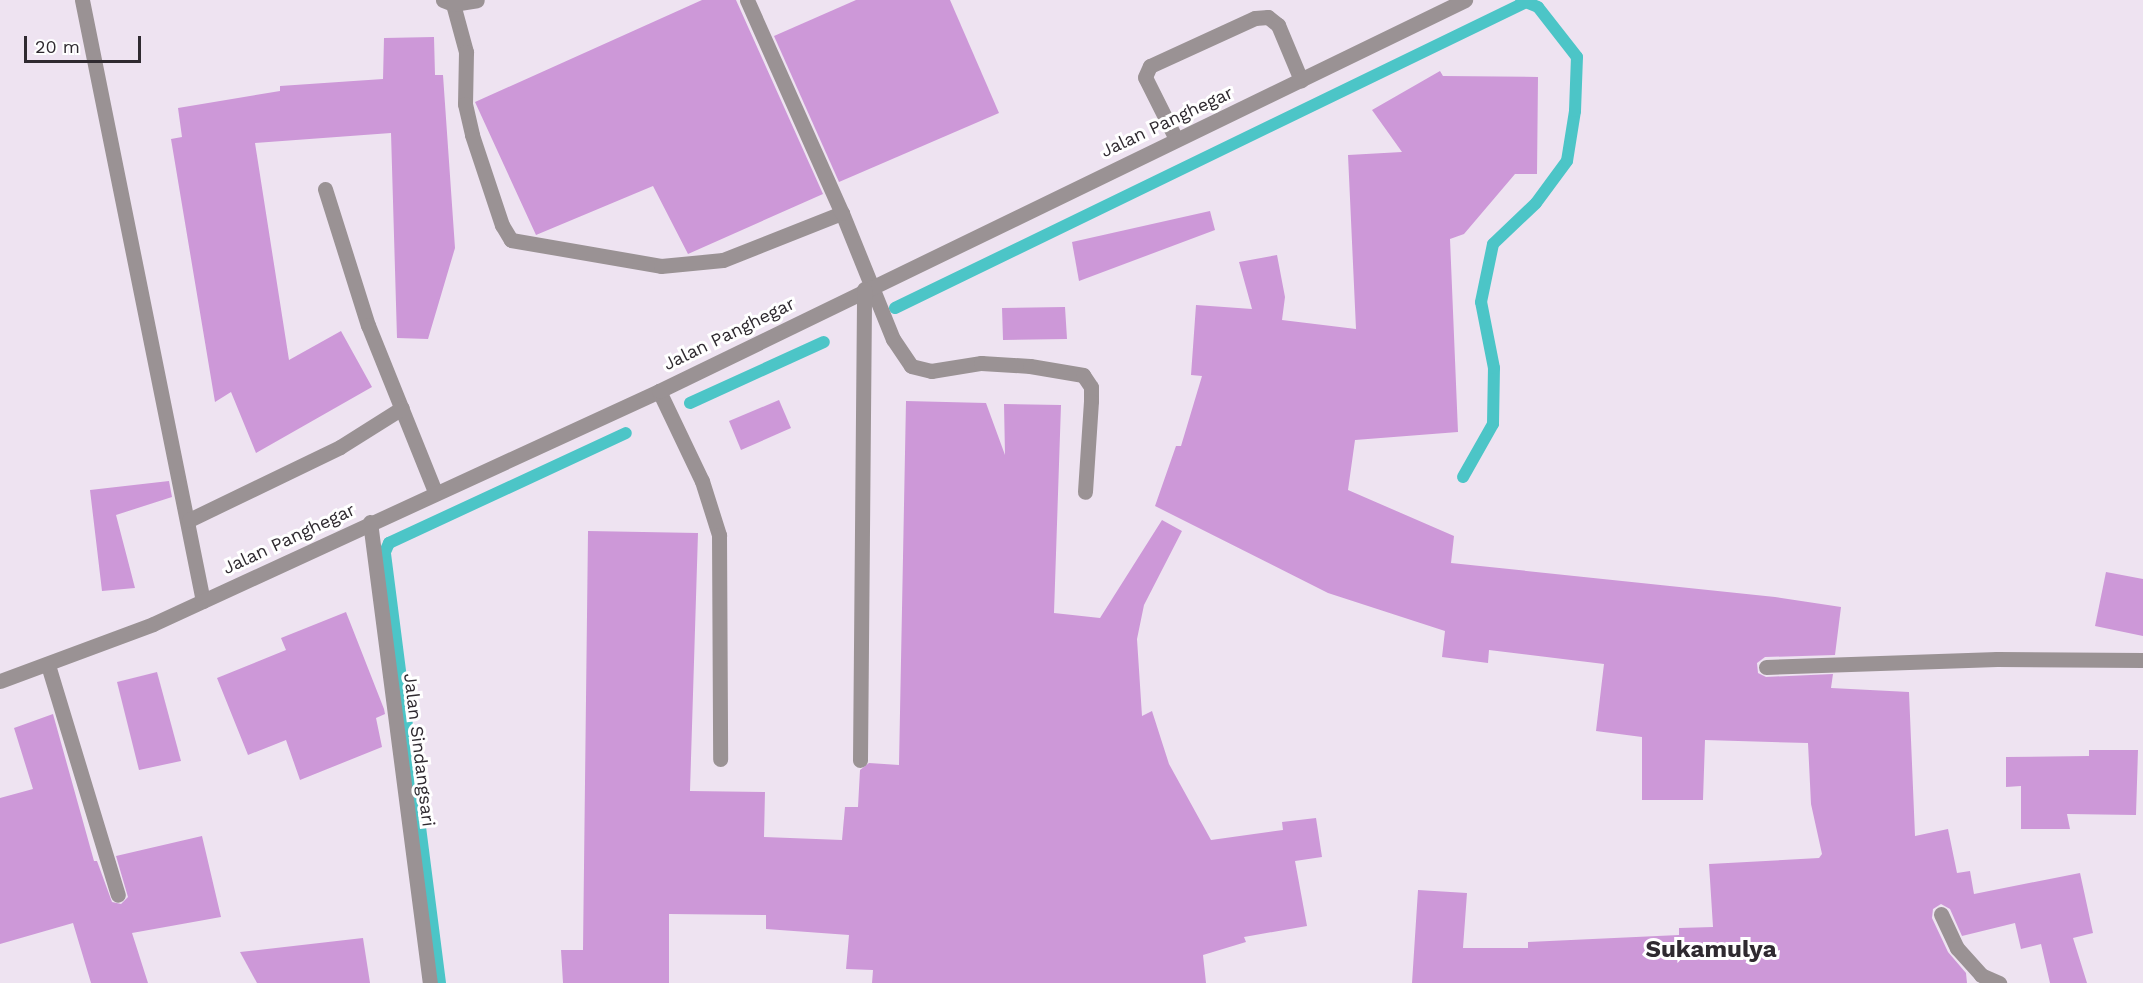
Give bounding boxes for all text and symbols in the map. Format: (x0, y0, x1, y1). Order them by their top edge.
scale bar (27, 24, 144, 62)
text: 20 m (35, 36, 80, 57)
street label: Jalan Panghegar (1097, 82, 1237, 162)
street label: Jalan Panghegar (660, 293, 798, 375)
street label: Jalan Panghegar (219, 499, 359, 579)
street label: Jalan Sindangsari (399, 672, 439, 828)
district label: Sukamulya (1645, 936, 1777, 964)

